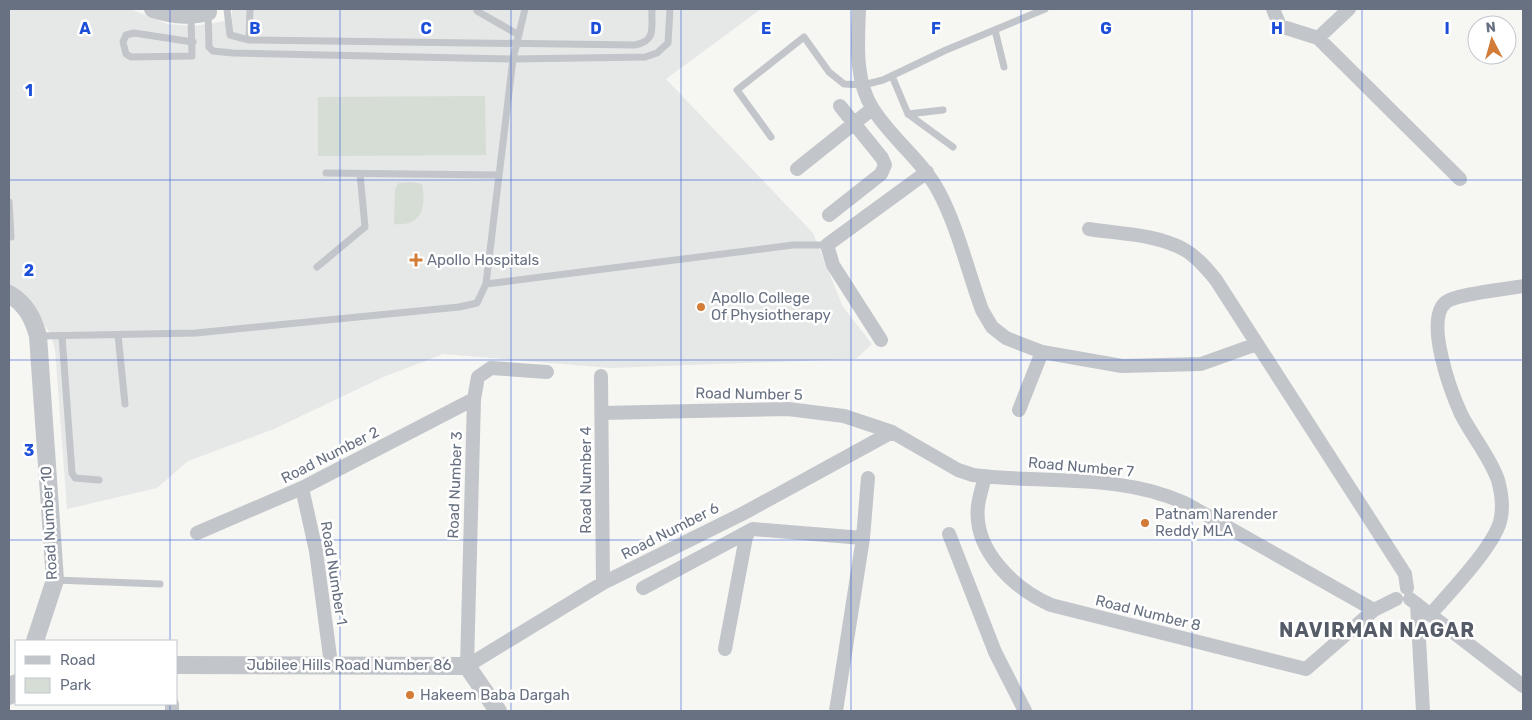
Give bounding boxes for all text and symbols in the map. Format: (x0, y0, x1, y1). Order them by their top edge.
north arrow (1467, 15, 1517, 65)
text: A (79, 19, 91, 38)
text: B (249, 19, 261, 38)
text: C (420, 19, 432, 38)
text: D (590, 19, 602, 38)
text: E (761, 19, 771, 38)
text: F (931, 19, 941, 38)
text: G (1100, 19, 1112, 38)
text: H (1271, 19, 1283, 38)
text: I (1444, 19, 1450, 38)
text: N (1485, 19, 1497, 37)
text: 1 (25, 81, 33, 100)
place label: Apollo Hospitals (427, 251, 540, 269)
marker: Apollo Hospitals (409, 253, 423, 267)
text: 2 (24, 261, 34, 280)
place label: Apollo College Of Physiotherapy (711, 289, 831, 324)
marker: Apollo College Of Physiotherapy (695, 301, 707, 313)
street label: Road Number 5 (695, 384, 803, 404)
street label: Road Number 2 (278, 423, 382, 487)
street label: Road Number 4 (577, 426, 595, 534)
street label: Road Number 3 (444, 431, 466, 539)
text: 3 (24, 441, 34, 460)
street label: Road Number 7 (1027, 453, 1135, 481)
street label: Road Number 10 (37, 465, 61, 581)
street label: Road Number 6 (618, 499, 722, 563)
place label: Patnam Narender Reddy MLA (1155, 505, 1278, 540)
marker: Patnam Narender Reddy MLA (1139, 517, 1151, 529)
street label: Road Number 1 (317, 520, 351, 626)
street label: Road Number 8 (1093, 591, 1203, 635)
district label: NAVIRMAN NAGAR (1279, 618, 1475, 642)
legend (15, 640, 178, 705)
text: Road (60, 651, 96, 669)
street label: Jubilee Hills Road Number 86 (246, 656, 452, 674)
text: Park (60, 676, 91, 694)
place label: Hakeem Baba Dargah (420, 686, 570, 704)
marker: Hakeem Baba Dargah (404, 689, 416, 701)

